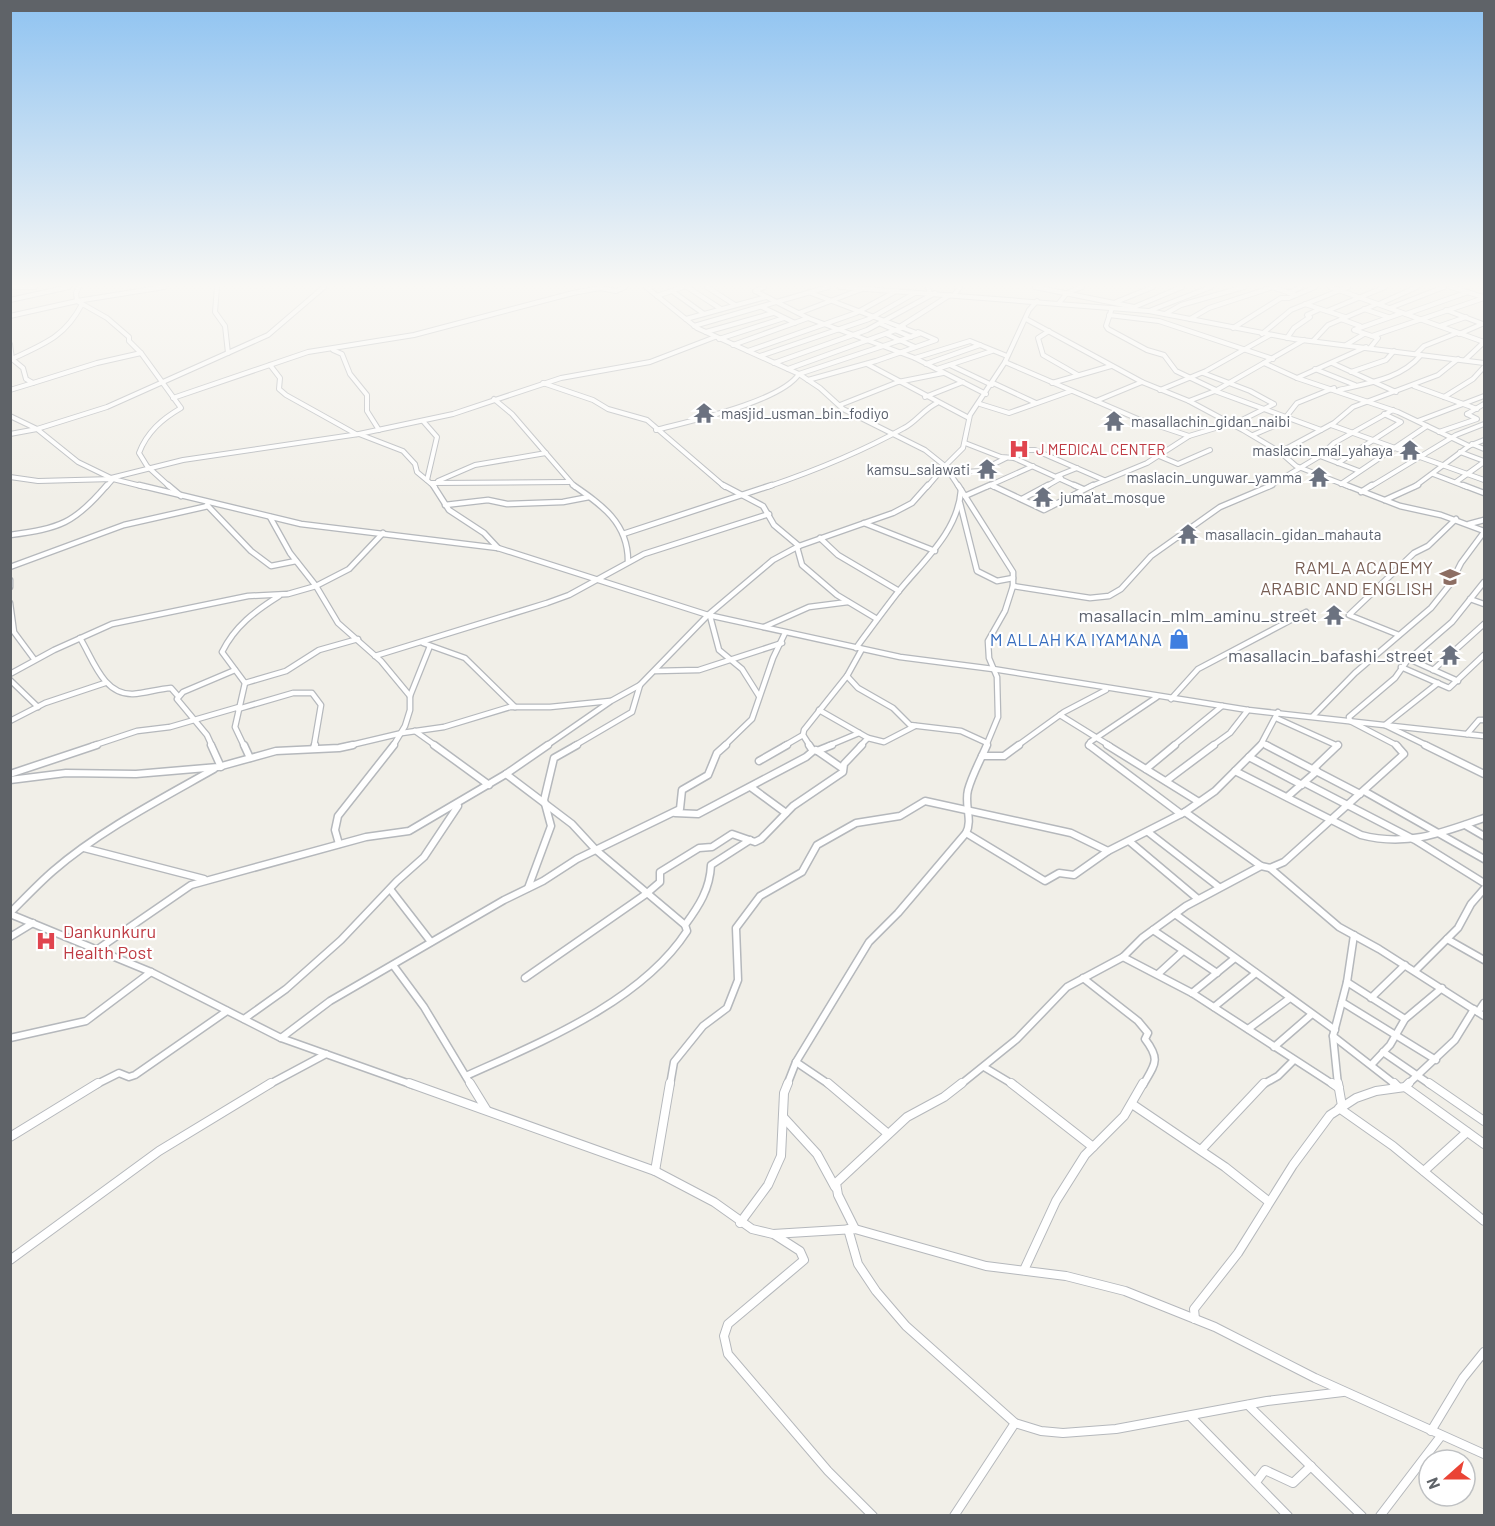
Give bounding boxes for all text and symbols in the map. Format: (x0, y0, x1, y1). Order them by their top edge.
temple icon: masjid_usman_bin_fodiyo (692, 401, 716, 425)
place label: masjid_usman_bin_fodiyo (721, 404, 889, 422)
temple icon: masallachin_gidan_naibi (1102, 409, 1126, 433)
place label: masallachin_gidan_naibi (1131, 412, 1290, 430)
hospital icon: J MEDICAL CENTER (1007, 437, 1031, 461)
temple icon: maslacin_mal_yahaya (1398, 438, 1422, 462)
place label: J MEDICAL CENTER (1036, 440, 1165, 458)
place label: maslacin_mal_yahaya (1252, 441, 1393, 459)
temple icon: kamsu_salawati (975, 457, 999, 481)
place label: kamsu_salawati (867, 460, 970, 478)
temple icon: maslacin_unguwar_yamma (1307, 465, 1331, 489)
place label: maslacin_unguwar_yamma (1127, 468, 1302, 486)
temple icon: juma'at_mosque (1031, 485, 1055, 509)
place label: juma'at_mosque (1059, 488, 1166, 506)
temple icon: masallacin_gidan_mahauta (1176, 522, 1200, 546)
place label: masallacin_gidan_mahauta (1205, 525, 1382, 543)
place label: RAMLA ACADEMY ARABIC AND ENGLISH (1260, 556, 1433, 599)
school or university icon: RAMLA ACADEMY ARABIC AND ENGLISH (1438, 565, 1462, 589)
temple icon: masallacin_mlm_aminu_street (1322, 603, 1346, 627)
place label: masallacin_mlm_aminu_street (1079, 604, 1317, 626)
shop icon: M ALLAH KA IYAMANA (1167, 627, 1191, 651)
place label: M ALLAH KA IYAMANA (990, 628, 1162, 650)
temple icon: masallacin_bafashi_street (1438, 643, 1462, 667)
place label: masallacin_bafashi_street (1228, 644, 1433, 666)
place label: Dankunkuru Health Post (63, 920, 156, 963)
hospital icon: Dankunkuru Health Post (34, 929, 58, 953)
north arrow (1417, 1448, 1477, 1508)
text: N (1422, 1475, 1443, 1492)

